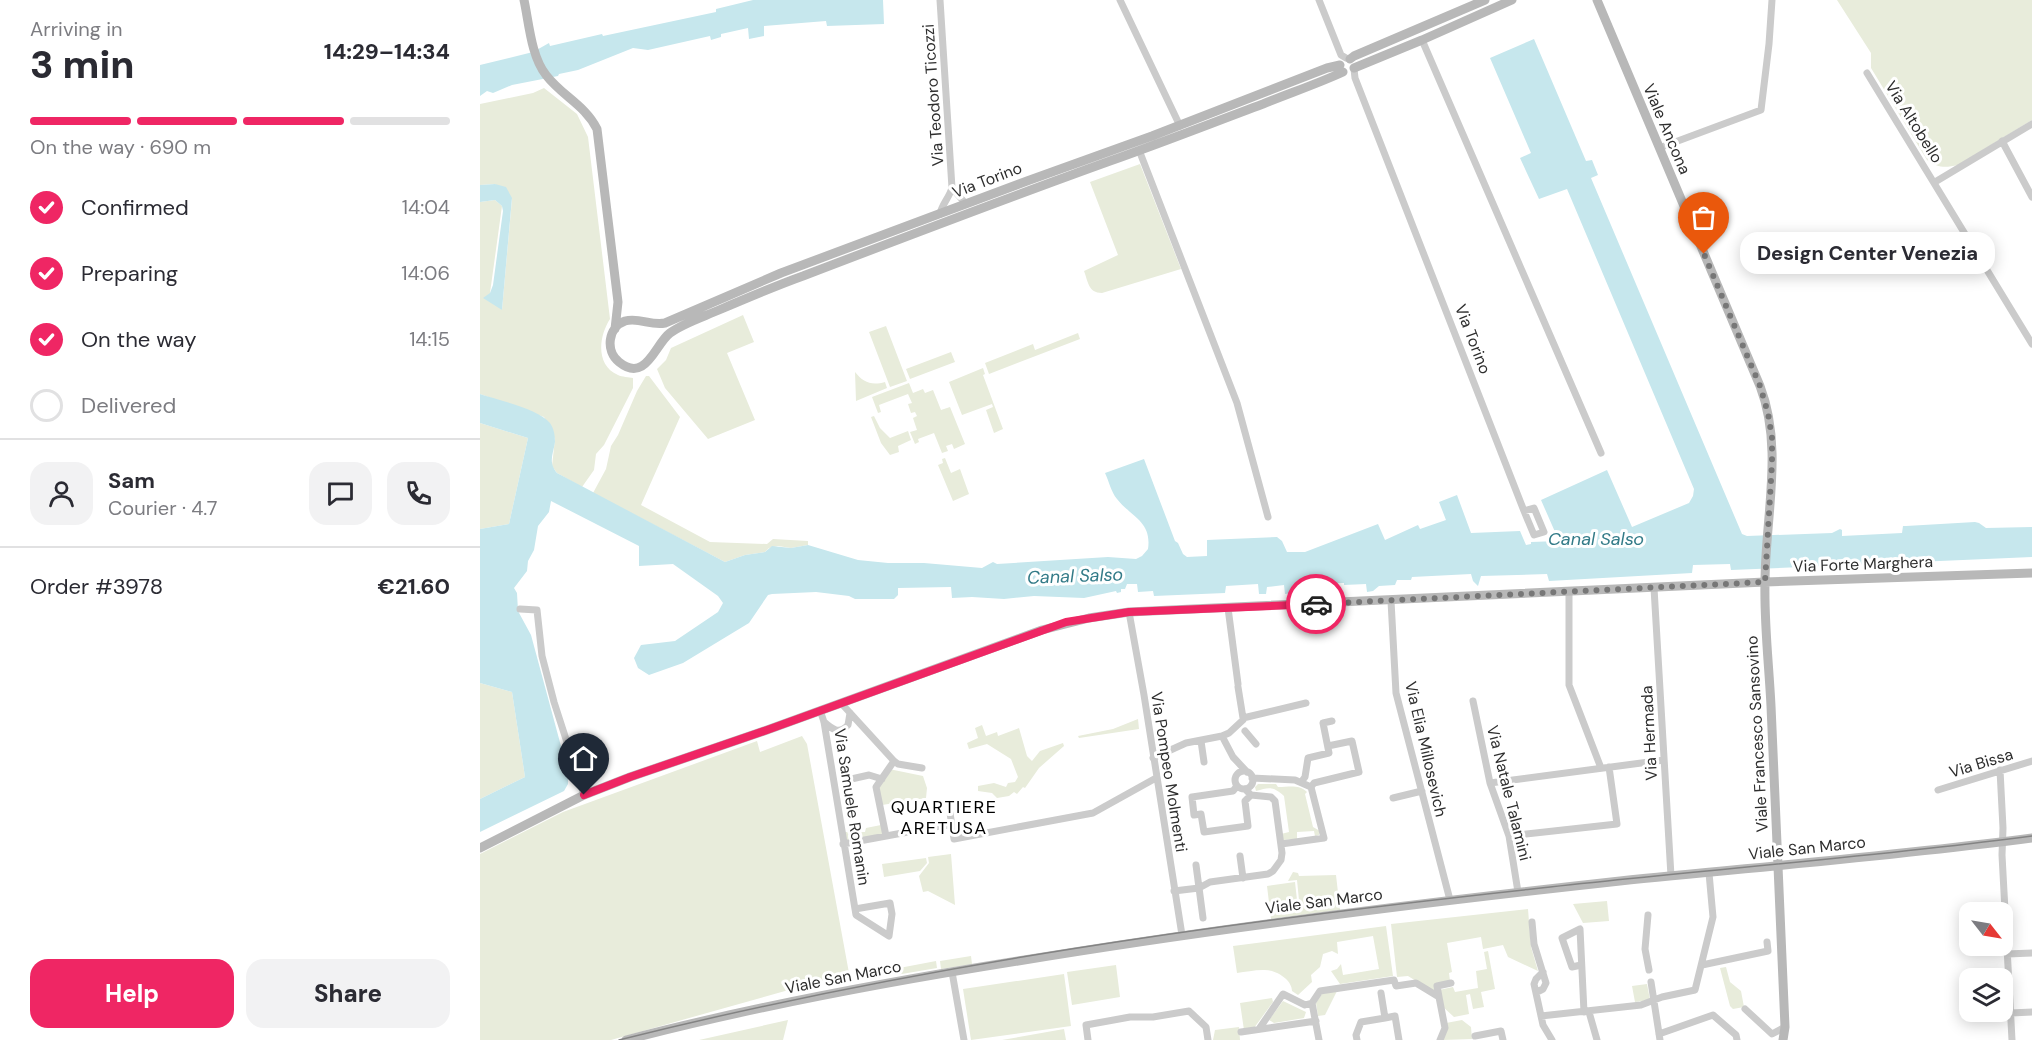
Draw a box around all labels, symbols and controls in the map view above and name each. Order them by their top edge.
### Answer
text: Arriving in [30,16,122,42]
street label: Via Teodoro Ticozzi [918,23,948,167]
text: 14:29–14:34 [324,37,450,66]
text: 3 min [30,39,135,90]
street label: Via Altobello [1880,77,1948,167]
street label: Viale Ancona [1638,80,1696,178]
text: On the way · 690 m [30,134,211,160]
street label: Via Torino [949,157,1025,203]
icon: check [30,191,63,224]
pin [1678,192,1729,254]
text: Confirmed [81,193,189,222]
text: 14:04 [402,194,450,220]
icon: bag [1687,201,1720,234]
callout: Design Center Venezia [1740,233,1995,275]
text: Design Center Venezia [1757,240,1978,266]
icon: check [30,257,63,290]
text: Preparing [81,259,178,288]
text: 14:06 [401,260,450,286]
street label: Via Torino [1450,301,1496,377]
icon: check [30,323,63,356]
text: On the way [81,325,196,354]
text: 14:15 [409,326,450,352]
text: Delivered [81,391,176,420]
button: person [30,462,93,525]
button: chat [309,462,372,525]
button: phone [387,462,450,525]
text: Sam [108,466,155,495]
text: Courier · 4.7 [108,495,217,521]
water label: Canal Salso [1548,527,1644,551]
street label: Via Forte Marghera [1793,551,1933,577]
water label: Canal Salso [1027,562,1123,590]
text: Order #3978 [30,572,163,601]
text: €21.60 [378,572,450,601]
courier [1286,574,1346,634]
icon: car [1300,588,1333,621]
street label: Viale Francesco Sansovino [1741,635,1773,833]
street label: Via Elia Millosevich [1400,679,1452,819]
street label: Via Hermada [1636,685,1662,781]
street label: Via Pompeo Molmenti [1146,690,1192,854]
street label: Via Natale Talamini [1482,723,1536,863]
street label: Via Samuele Romanin [829,727,875,887]
pin [558,733,609,795]
icon: home [567,742,600,775]
street label: Via Bissa [1946,743,2016,783]
district label: QUARTIERE ARETUSA [891,795,997,840]
street label: Viale San Marco [1747,831,1867,865]
street label: Viale San Marco [1264,883,1384,919]
north arrow [1959,902,2013,956]
map controls [1959,902,2013,1022]
street label: Viale San Marco [783,955,903,999]
button: Help [30,959,234,1028]
button: Share [246,959,450,1028]
button: layers [1959,968,2013,1022]

